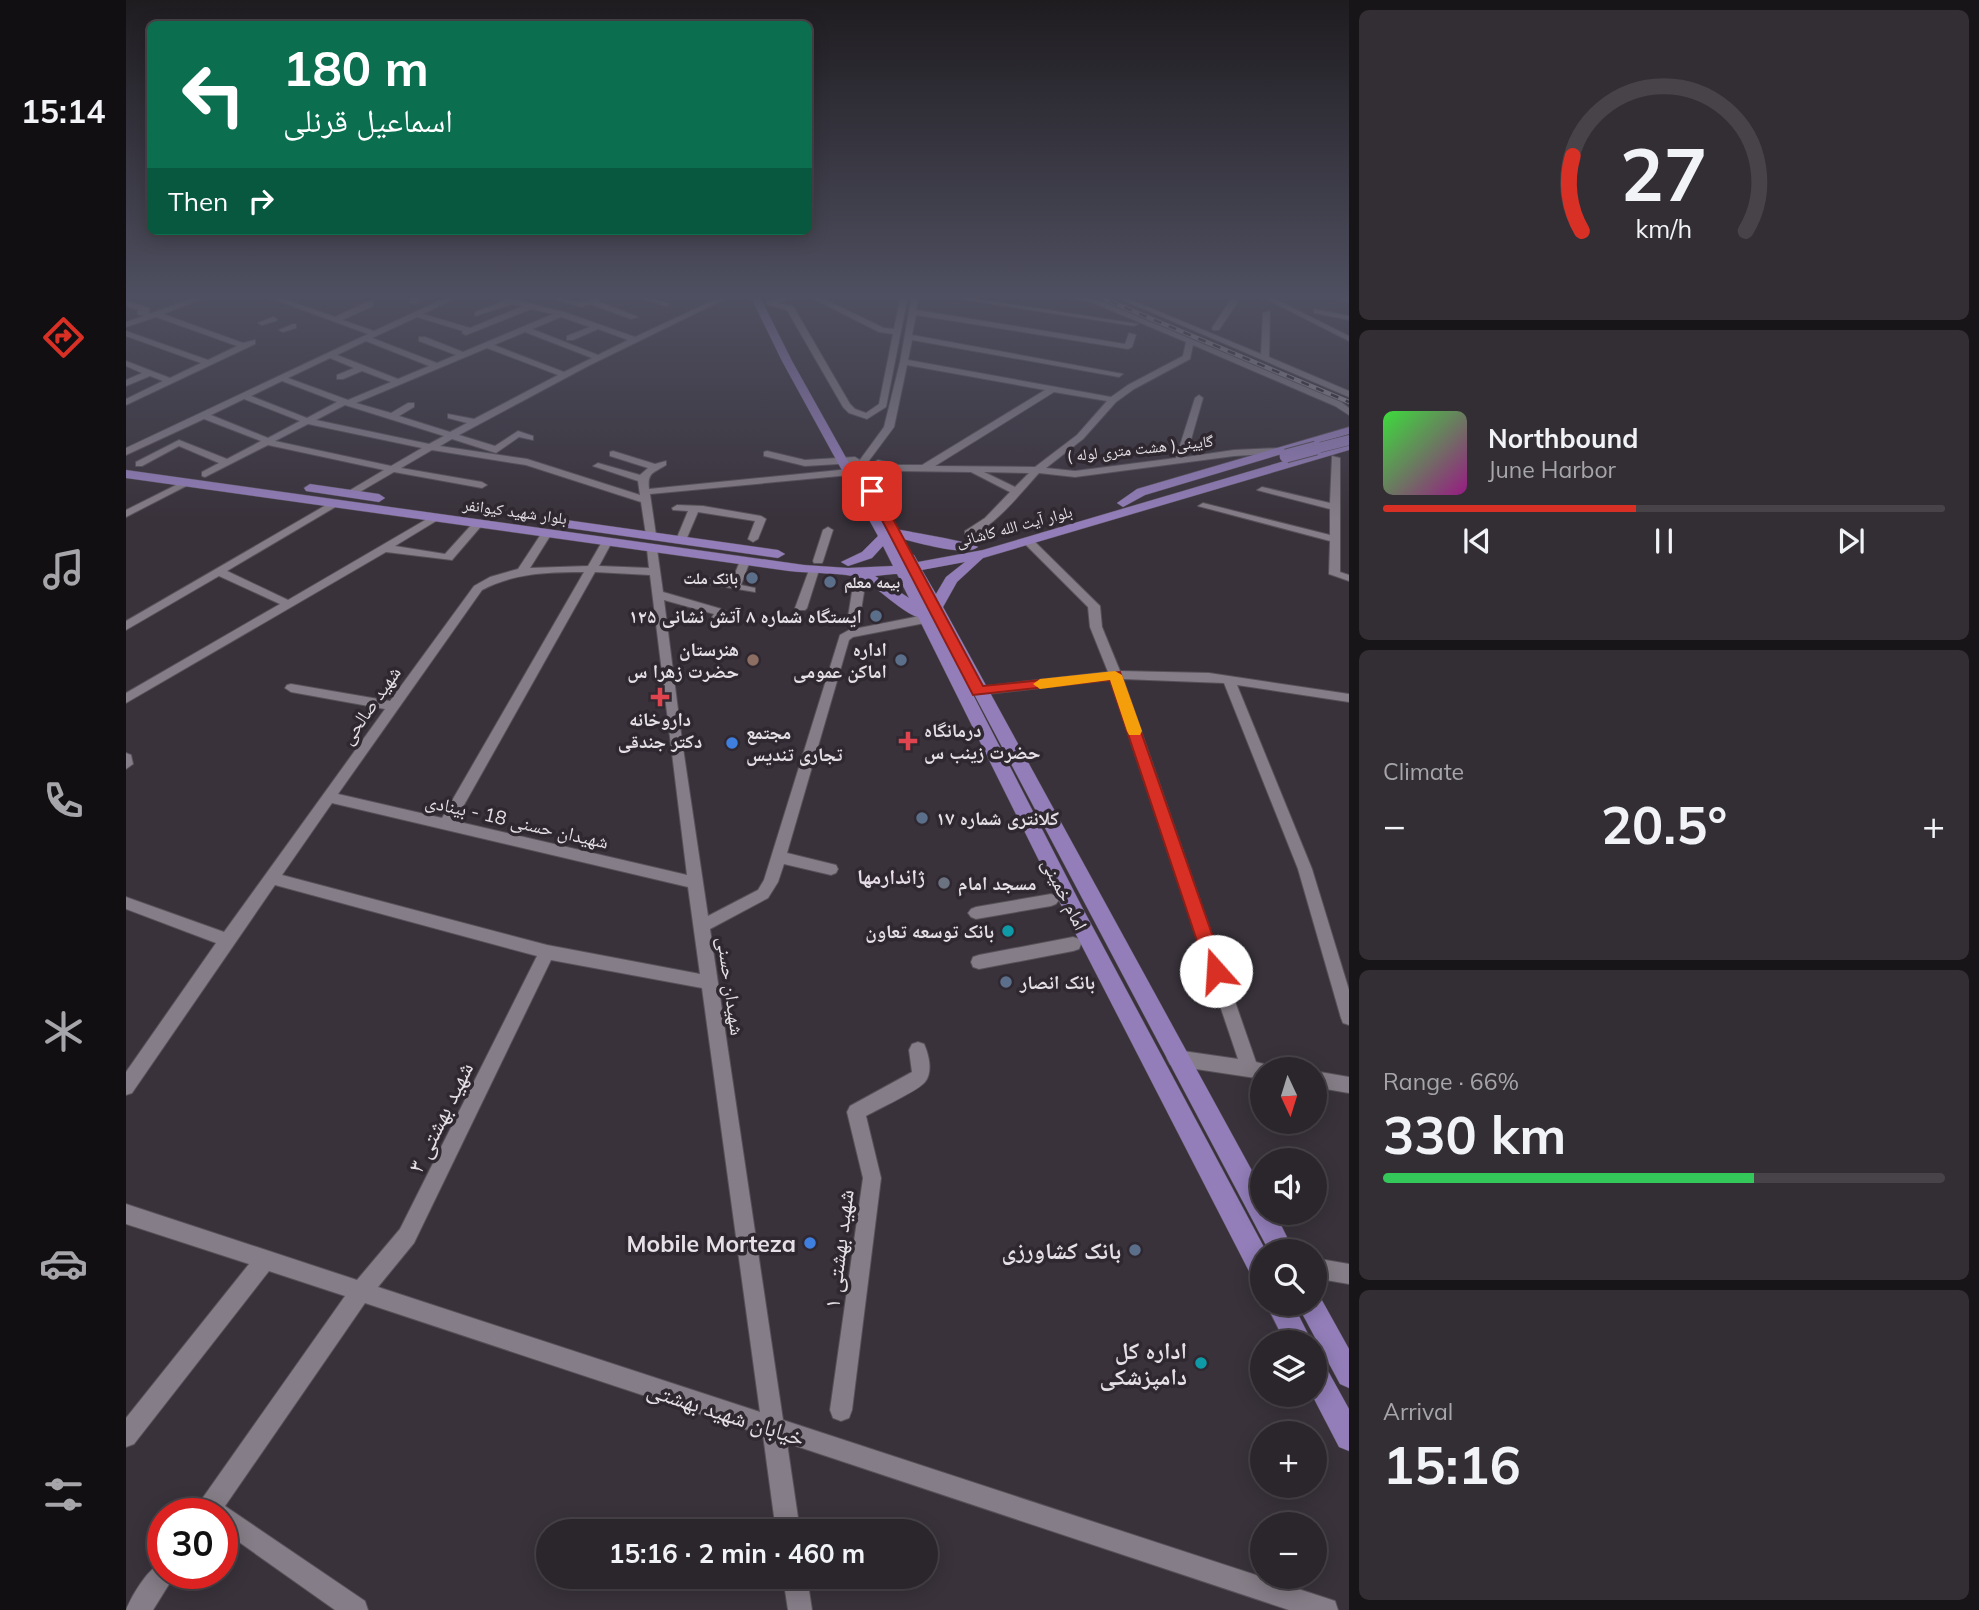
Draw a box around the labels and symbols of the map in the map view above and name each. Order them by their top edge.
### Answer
street label: گایینی( هشت متری لوله ) [1066,430,1215,467]
pin [842,461,902,521]
street label: بلوار شهید کیوانفر [461,494,568,528]
street label: بلوار آیت الله کاشانی [954,501,1075,552]
place label: بانک ملت [683,568,738,588]
marker: بانک ملت [744,570,760,586]
place label: بیمه معلم [844,572,900,594]
marker: بیمه معلم [822,574,838,590]
place label: ایستگاه شماره ۸ آتش نشانی ۱۲۵ [629,604,862,628]
marker: ایستگاه شماره ۸ آتش نشانی ۱۲۵ [868,608,884,624]
place label: هنرستان حضرت زهرا س [627,637,739,683]
place label: اداره اماکن عمومی [793,637,887,683]
marker: هنرستان حضرت زهرا س [745,652,761,668]
marker: اداره اماکن عمومی [893,652,909,668]
street label: شهید صالحی [334,661,406,749]
marker: داروخانه دکتر جندقی [652,689,668,705]
place label: داروخانه دکتر جندقی [618,707,702,753]
place label: درمانگاه حضرت زینب س [924,718,1041,764]
place label: مجتمع تجاری تندیس [746,720,843,766]
marker: درمانگاه حضرت زینب س [898,731,918,751]
marker: مجتمع تجاری تندیس [724,735,740,751]
street label: شهیدان حسنی 18 - بینادی [423,788,611,854]
place label: کلانتری شماره ۱۷ [936,806,1059,830]
marker: کلانتری شماره ۱۷ [914,810,930,826]
street label: امام خمینی [1035,854,1093,935]
district label: ژاندارمها [857,863,925,889]
place label: مسجد امام [958,871,1037,897]
marker: مسجد امام [936,875,952,891]
place label: بانک توسعه تعاون [865,919,994,943]
marker: بانک توسعه تعاون [1000,923,1016,939]
position arrow [1179,934,1253,1008]
street label: شهیدان حسنی [712,935,750,1037]
place label: بانک انصار [1019,970,1095,994]
marker: بانک انصار [998,974,1014,990]
street label: شهید بهشتی ۳ [401,1057,479,1177]
north arrow [1250,1057,1326,1134]
street label: شهید بهشتی ۱ [816,1188,860,1310]
place label: Mobile Morteza [627,1229,796,1258]
marker: Mobile Morteza [802,1235,818,1251]
place label: بانک کشاورزی [1002,1236,1121,1265]
marker: بانک کشاورزی [1127,1242,1143,1258]
place label: اداره کل دامپزشکی [1100,1336,1187,1391]
marker: اداره کل دامپزشکی [1193,1355,1209,1371]
street label: خیابان شهید بهشتی [644,1374,808,1452]
speed limit sign: 30 [147,1498,238,1589]

